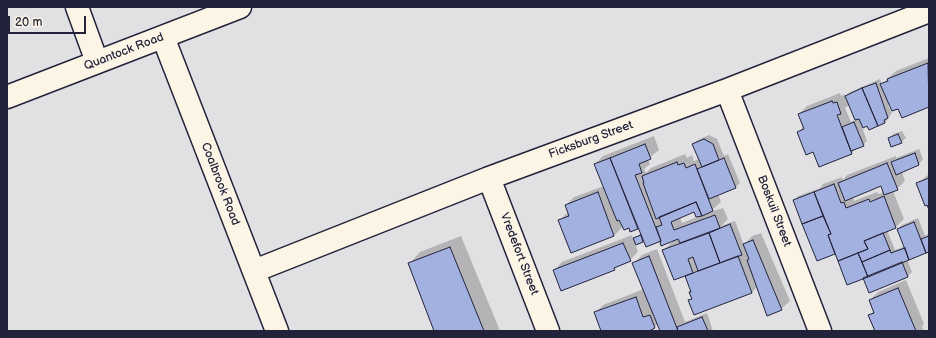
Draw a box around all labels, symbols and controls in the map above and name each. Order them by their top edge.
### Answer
scale bar [10,8,88,34]
text: 20 m [15,15,42,30]
street label: Quantock Road [82,30,166,74]
street label: Ficksburg Street [547,118,635,162]
street label: Coalbrook Road [198,141,242,227]
street label: Boskuil Street [754,173,794,249]
street label: Vredefort Street [497,211,541,297]

